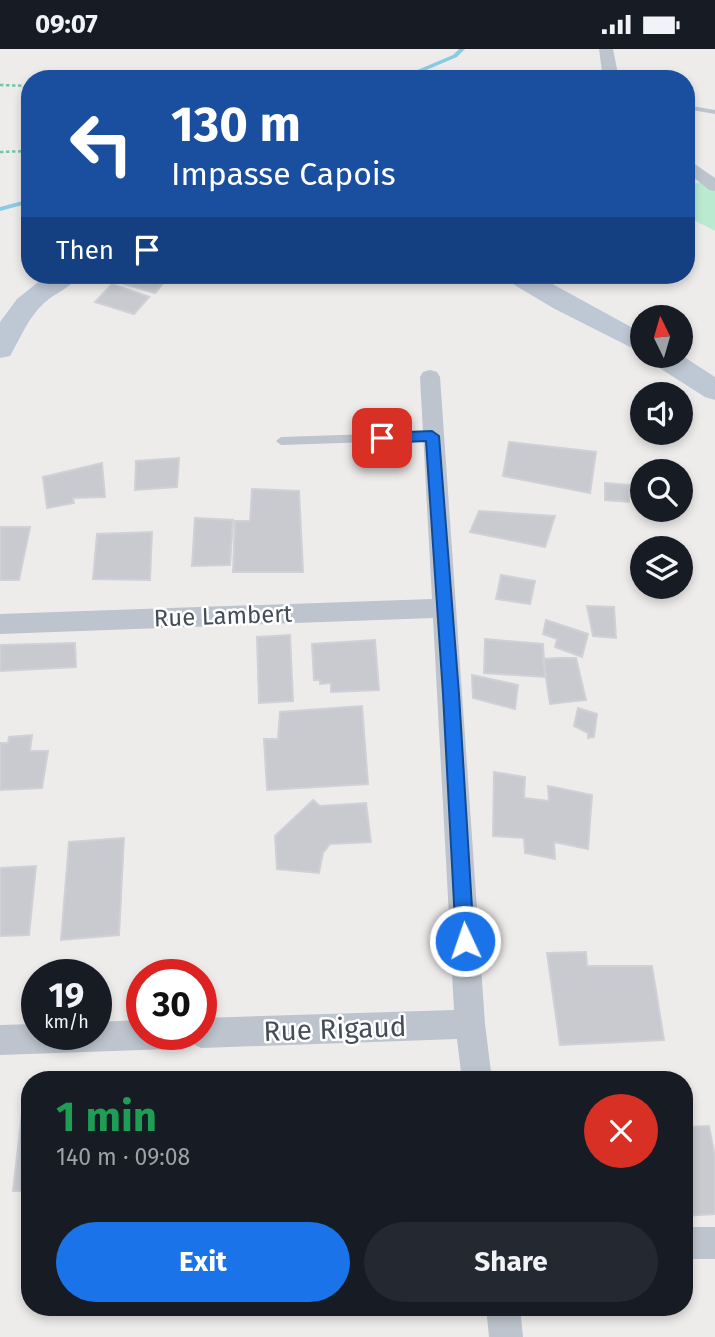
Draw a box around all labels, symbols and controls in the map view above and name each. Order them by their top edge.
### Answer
text: 09:07 [35,9,98,40]
text: 130 m [171,95,301,154]
icon: left [56,98,147,189]
text: Impasse Capois [171,155,396,193]
icon: arrive [128,231,166,269]
text: Then [56,235,114,266]
north arrow [630,305,693,367]
map controls [630,305,693,599]
button: sound [630,382,693,445]
pin [352,408,412,468]
icon: arrive [363,419,401,457]
button: search [630,459,693,522]
button: layers [630,536,693,599]
street label: Rue Lambert [153,600,293,632]
position arrow [428,904,502,978]
speed limit sign: 30 [126,959,217,1050]
text: 19 [49,974,84,1016]
street label: Rue Rigaud [263,1010,407,1048]
text: km/h [44,1011,89,1033]
text: 1 min [56,1092,157,1142]
button: close [584,1094,658,1168]
text: 140 m · 09:08 [56,1143,190,1171]
button: Exit [56,1222,350,1302]
button: Share [364,1222,658,1302]

